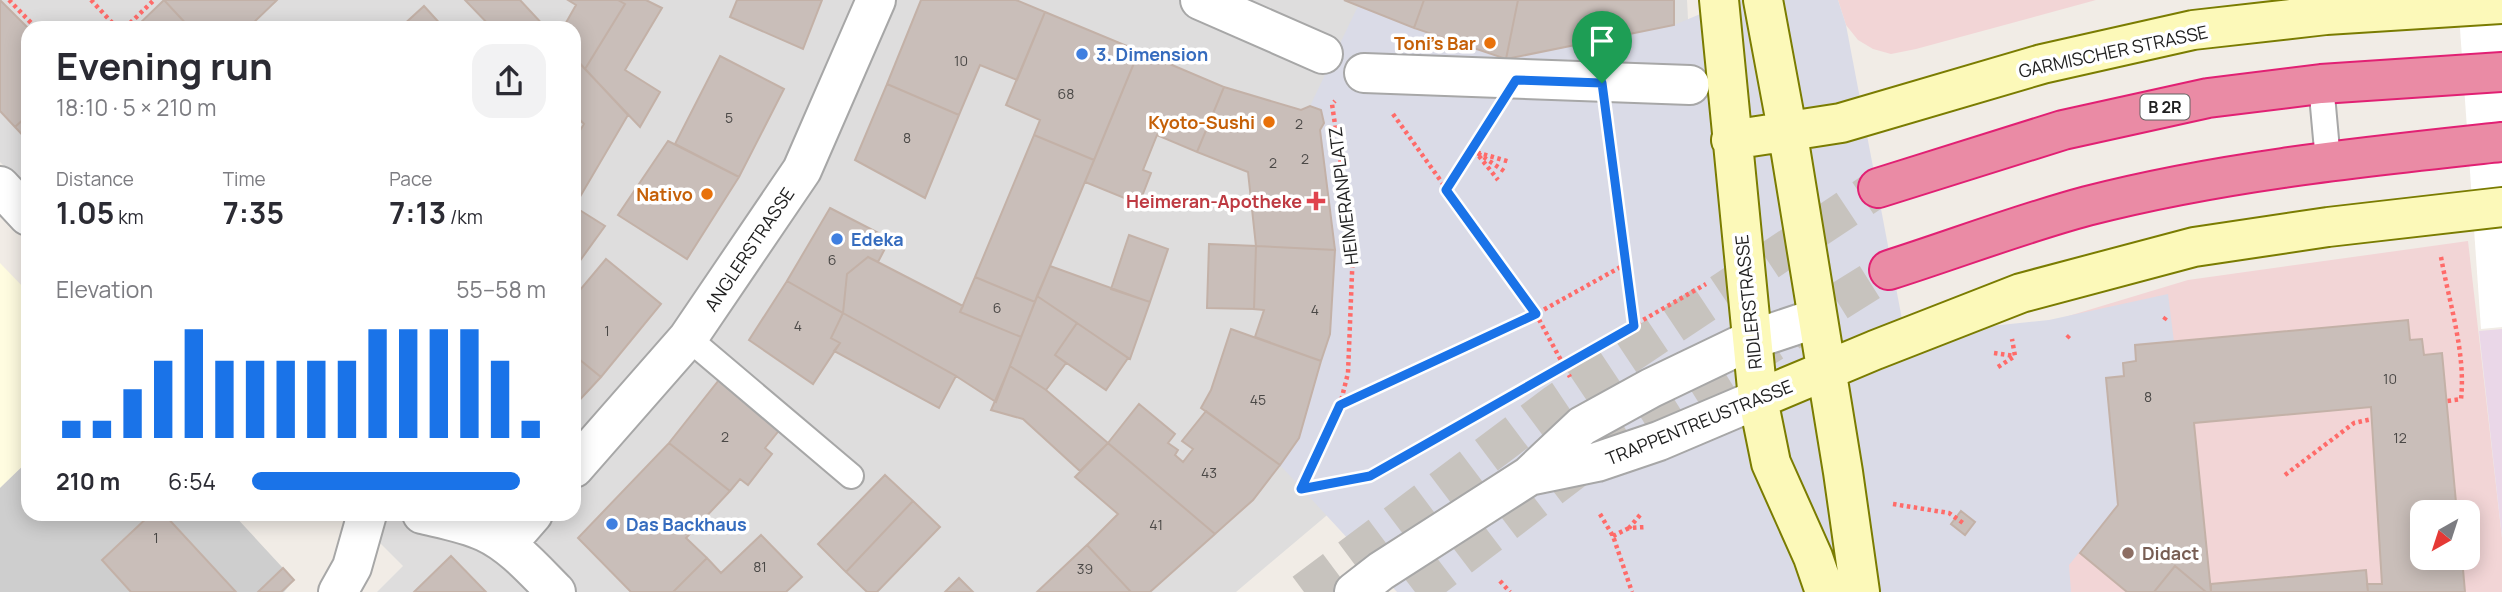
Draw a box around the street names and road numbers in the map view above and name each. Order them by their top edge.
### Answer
street label: GARMISCHER STRASSE [2016,19,2210,83]
road number: B 2R [2140,94,2190,120]
street label: HEIMERANPLATZ [1323,125,1363,267]
street label: ANGLERSTRASSE [699,183,799,315]
street label: RIDLERSTRASSE [1729,233,1767,371]
street label: TRAPPENTREUSTRASSE [1602,374,1796,470]

